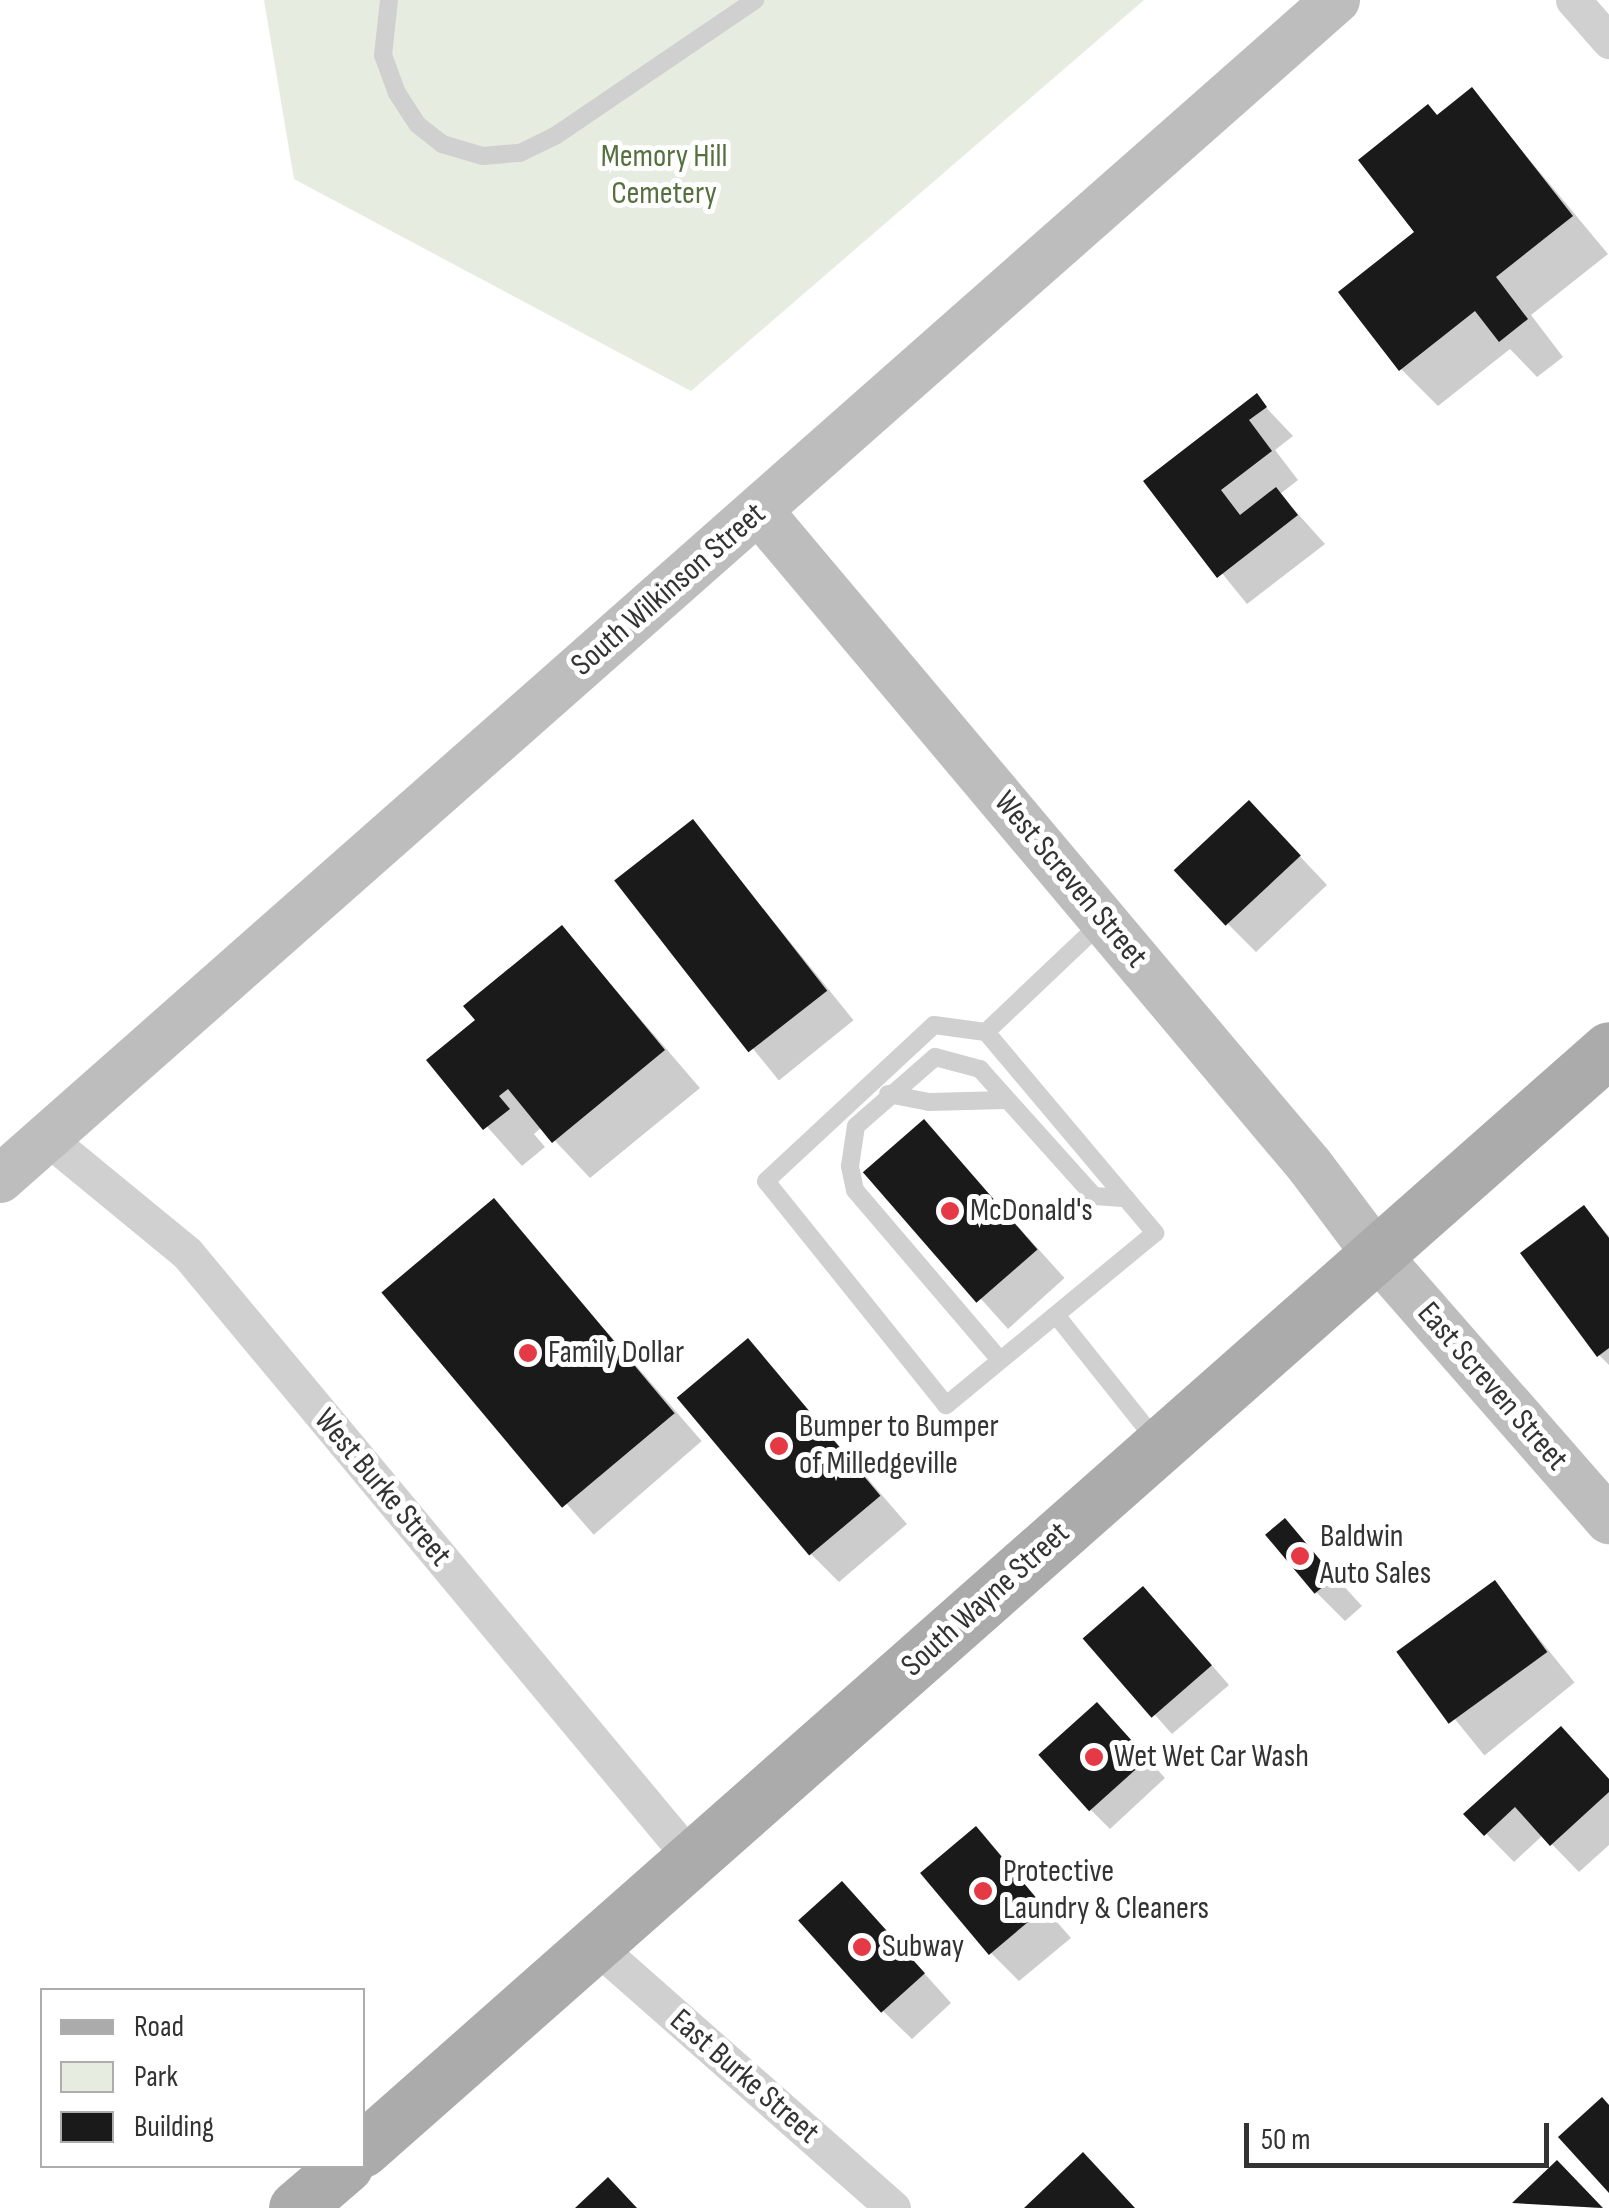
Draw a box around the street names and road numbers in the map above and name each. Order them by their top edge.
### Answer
street label: South Wilkinson Street [564,495,774,685]
street label: West Screven Street [985,784,1155,976]
street label: East Screven Street [1409,1295,1575,1479]
street label: West Burke Street [305,1402,459,1574]
street label: South Wayne Street [894,1515,1078,1685]
street label: East Burke Street [661,2002,827,2152]

